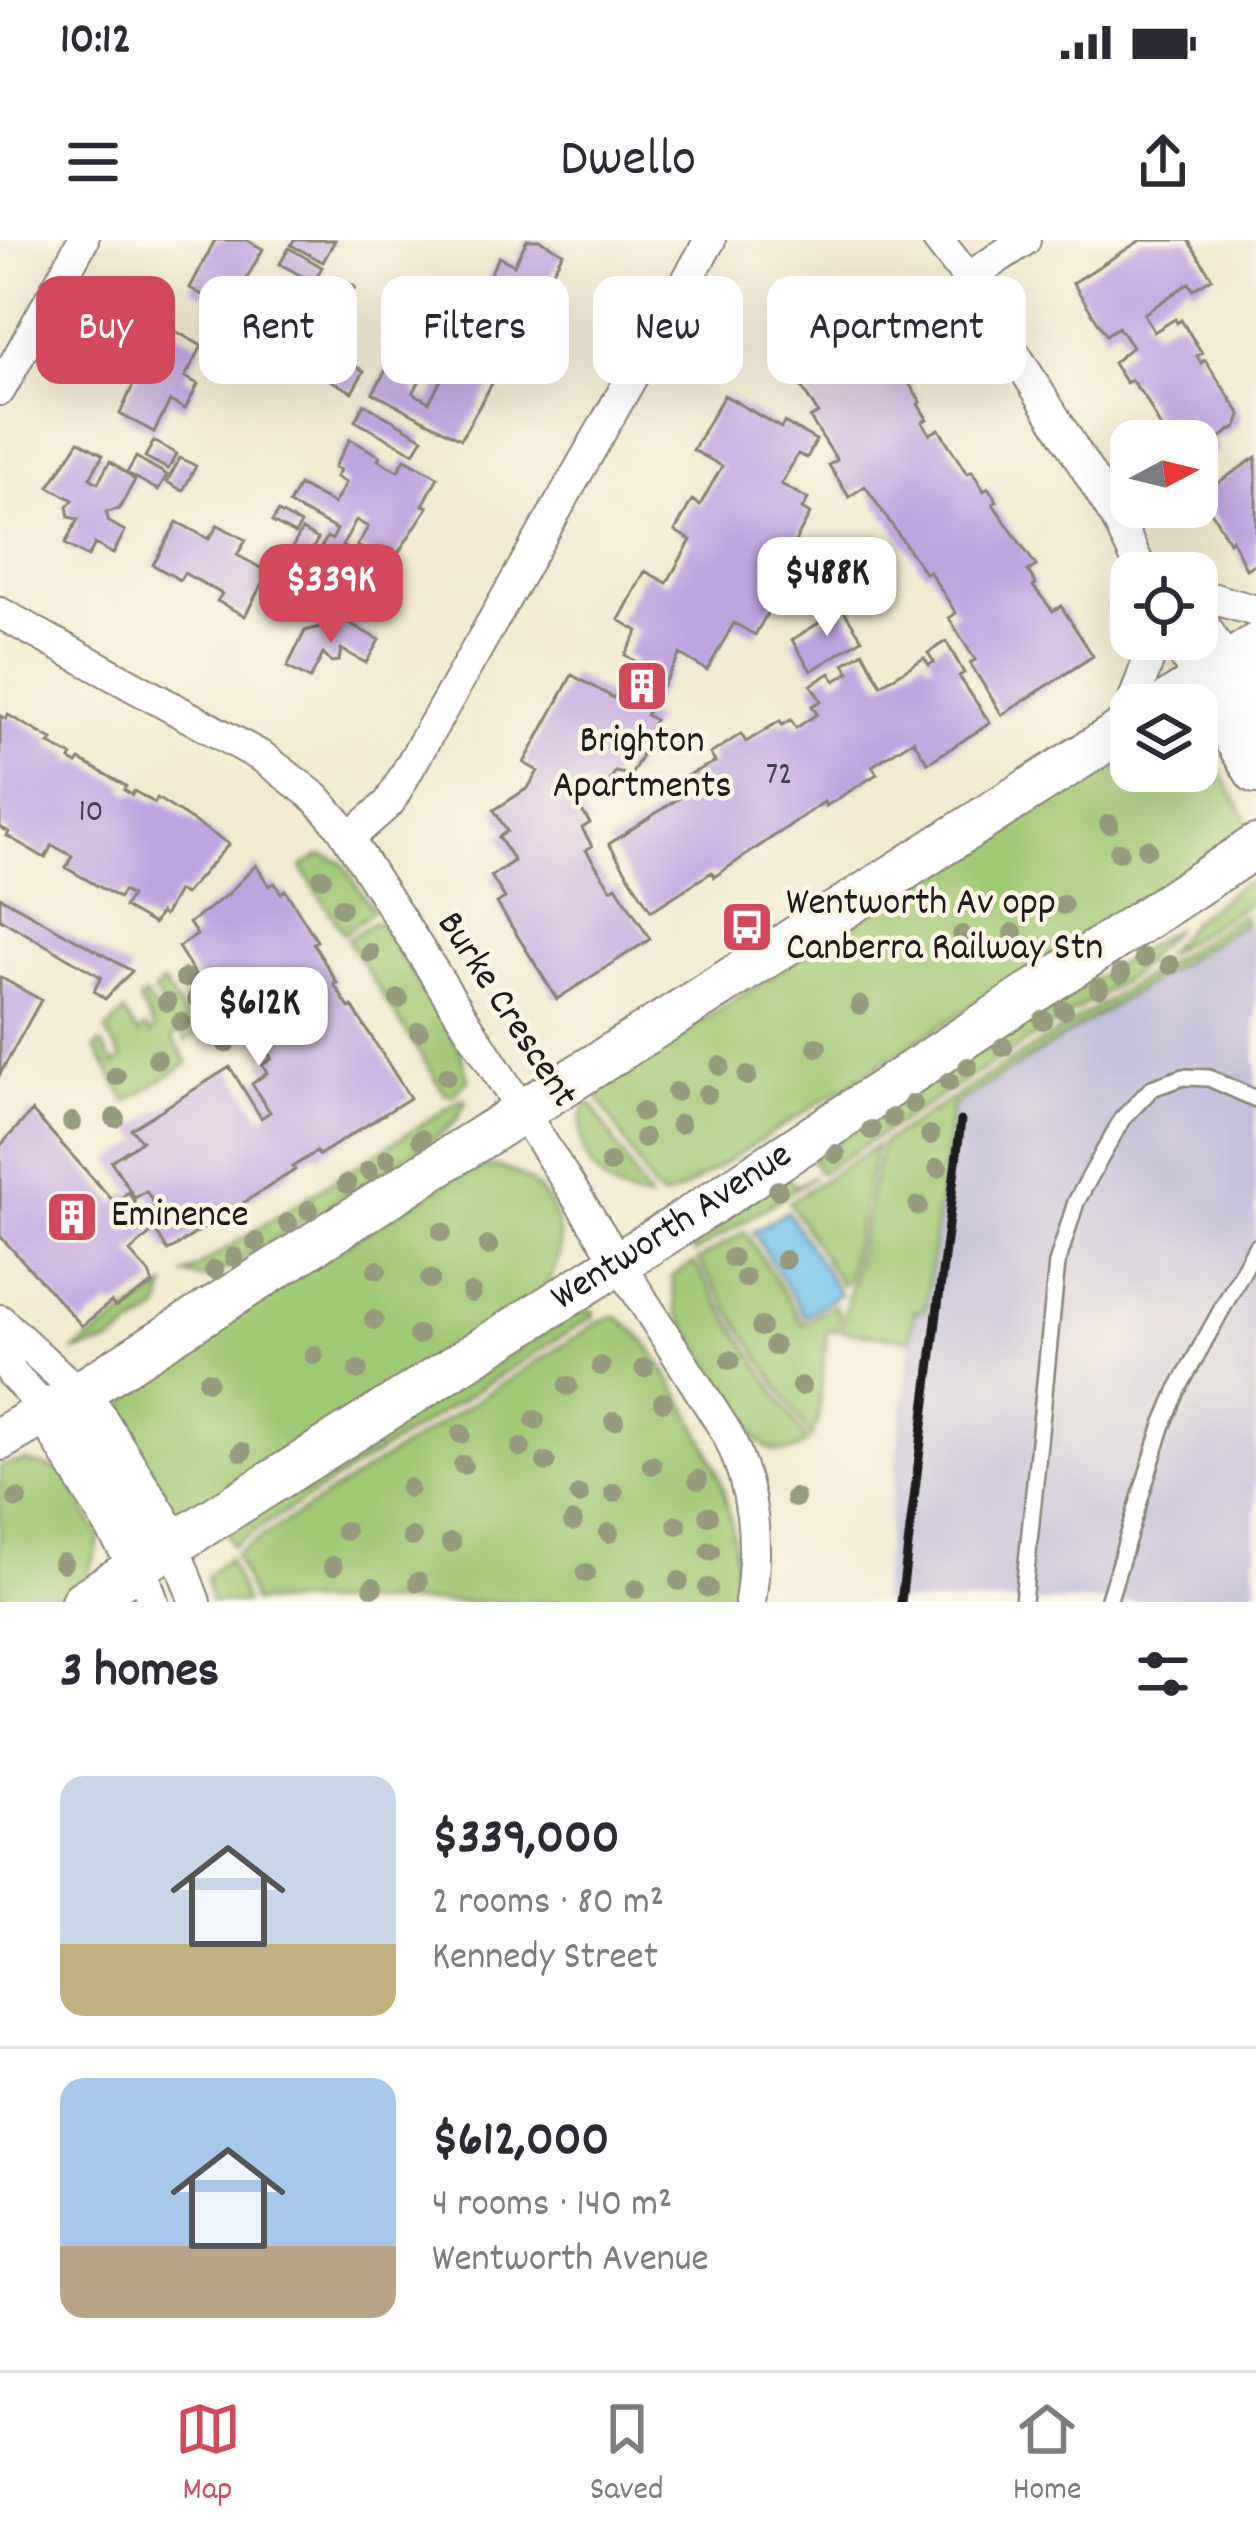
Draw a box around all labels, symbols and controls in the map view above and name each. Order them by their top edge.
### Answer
text: 10:12 [60,10,131,74]
text: Dwello [560,124,696,201]
icon: menu [60,129,126,195]
icon: share [1130,129,1196,195]
chip: Buy [36,276,175,384]
chip: Rent [199,276,357,384]
chip: Filters [381,276,569,384]
chip: New [593,276,743,384]
chip: Apartment [767,276,1026,384]
north arrow [1110,420,1218,528]
map controls [1110,420,1218,792]
pin: $488K [743,537,911,639]
pin: $339K [247,544,415,646]
text: $488K [784,548,870,603]
button: locate [1110,552,1218,660]
text: $339K [286,555,376,610]
building icon: Brighton Apartments [614,658,670,714]
button: layers [1110,684,1218,792]
place label: Brighton Apartments [552,716,732,816]
house number: 72 [765,753,793,800]
house number: 10 [78,790,104,837]
place label: Wentworth Av opp Canberra Railway Stn [786,878,1103,978]
bus stop icon: Wentworth Av opp Canberra Railway Stn [719,899,775,955]
street label: Burke Crescent [421,902,589,1120]
pin: $612K [175,967,343,1069]
text: $612K [218,978,300,1033]
street label: Wentworth Avenue [541,1130,804,1326]
building icon: Eminence [44,1189,100,1245]
place label: Eminence [111,1190,249,1245]
text: 3 homes [60,1638,219,1710]
icon: filters [1130,1641,1196,1707]
text: $339,000 [432,1805,620,1877]
icon: home [156,1824,300,1968]
text: 2 rooms · 80 m² [432,1877,664,1932]
text: Kennedy Street [432,1932,658,1987]
text: $612,000 [432,2107,609,2179]
icon: home [156,2126,300,2270]
text: 4 rooms · 140 m² [432,2179,672,2234]
text: Wentworth Avenue [432,2234,709,2289]
tab: Map [175,2396,241,2515]
tab: Saved [590,2396,664,2515]
tab: Home [1013,2396,1081,2515]

